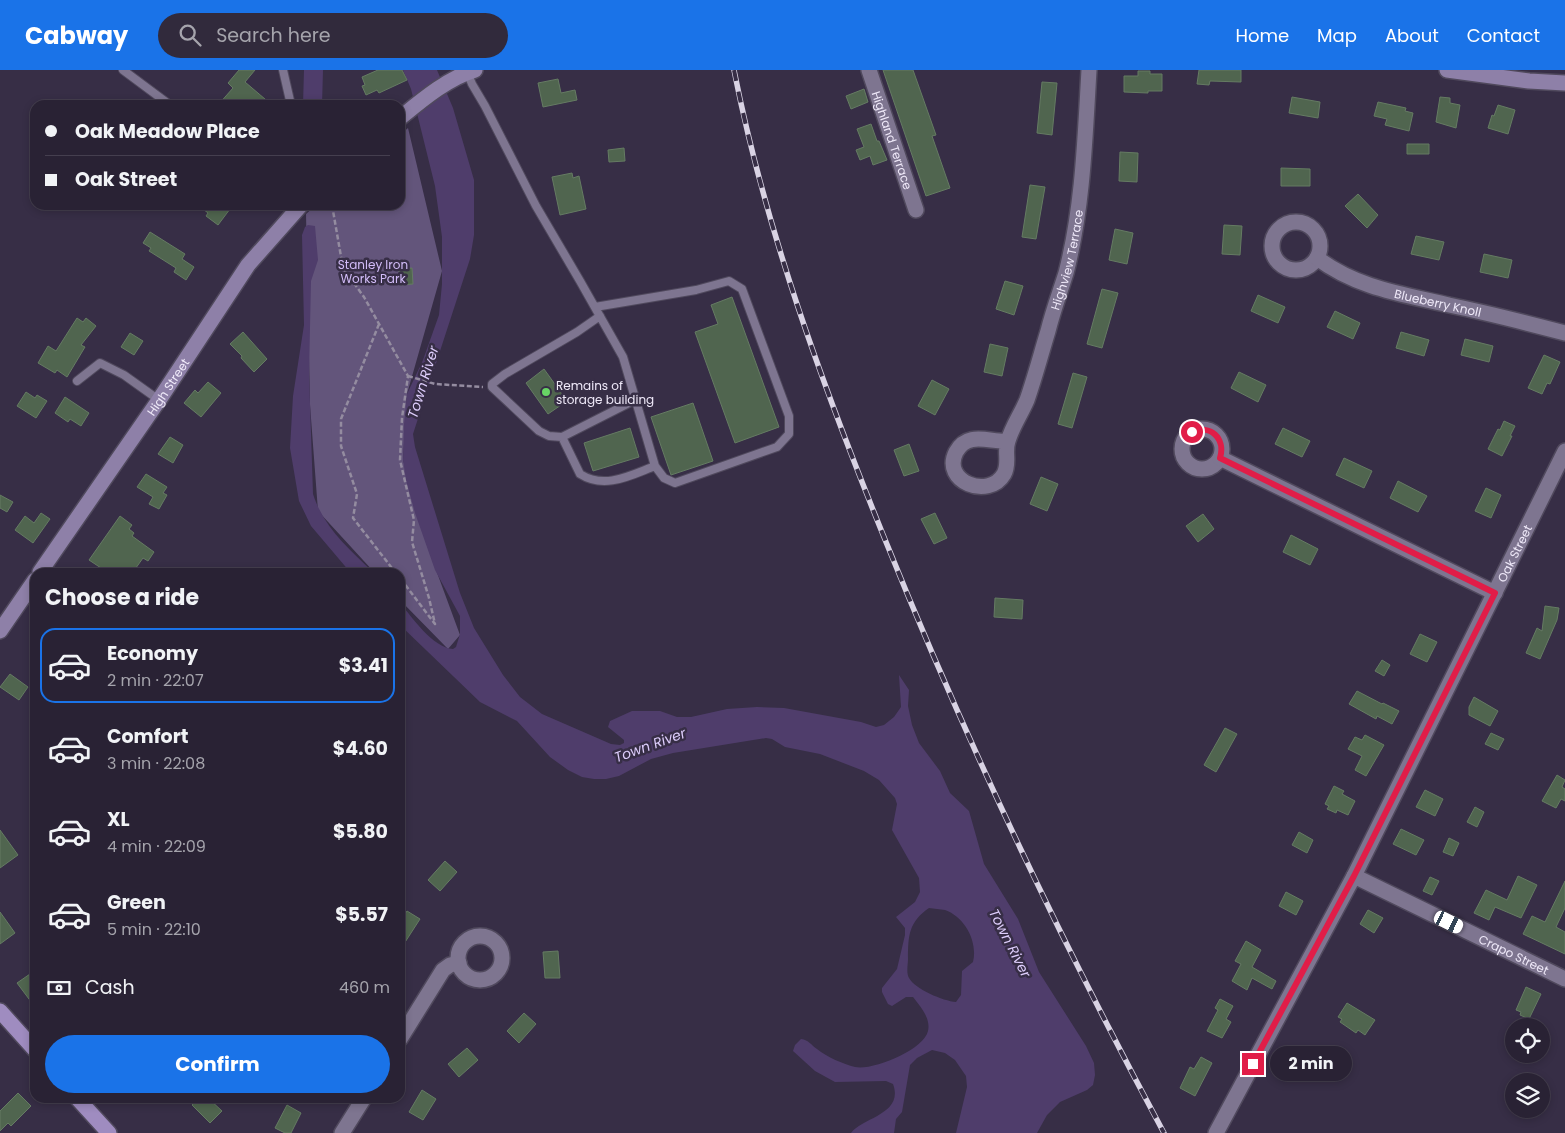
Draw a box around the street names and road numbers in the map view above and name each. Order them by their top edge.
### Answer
street label: Highland Terrace [868,89,917,192]
street label: Highview Terrace [1046,208,1087,312]
street label: Blueberry Knoll [1393,284,1483,320]
street label: High Street [142,355,193,419]
street label: Oak Street [1493,522,1536,585]
street label: Crapo Street [1476,930,1552,978]

